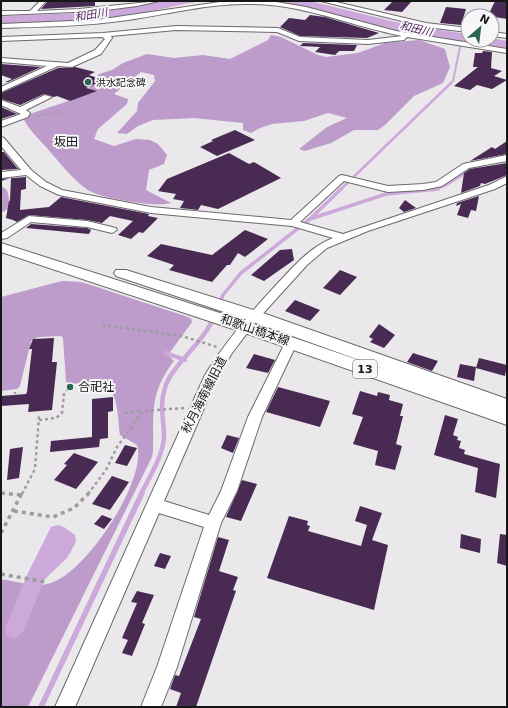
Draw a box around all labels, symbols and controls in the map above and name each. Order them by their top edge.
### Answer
water label: 和田川 [74,6,109,24]
north arrow [460,8,500,48]
text: N [477,12,492,28]
water label: 和田川 [398,19,435,39]
marker: 洪水記念碑 [83,77,93,87]
place label: 洪水記念碑 [96,77,146,88]
district label: 坂田 [54,135,78,149]
street label: 和歌山橋本線 [219,312,291,348]
street label: 秋月海南線旧道 [179,354,229,436]
road number: 13 [353,360,377,378]
place label: 合祀社 [78,380,114,394]
marker: 合祀社 [65,382,75,392]

